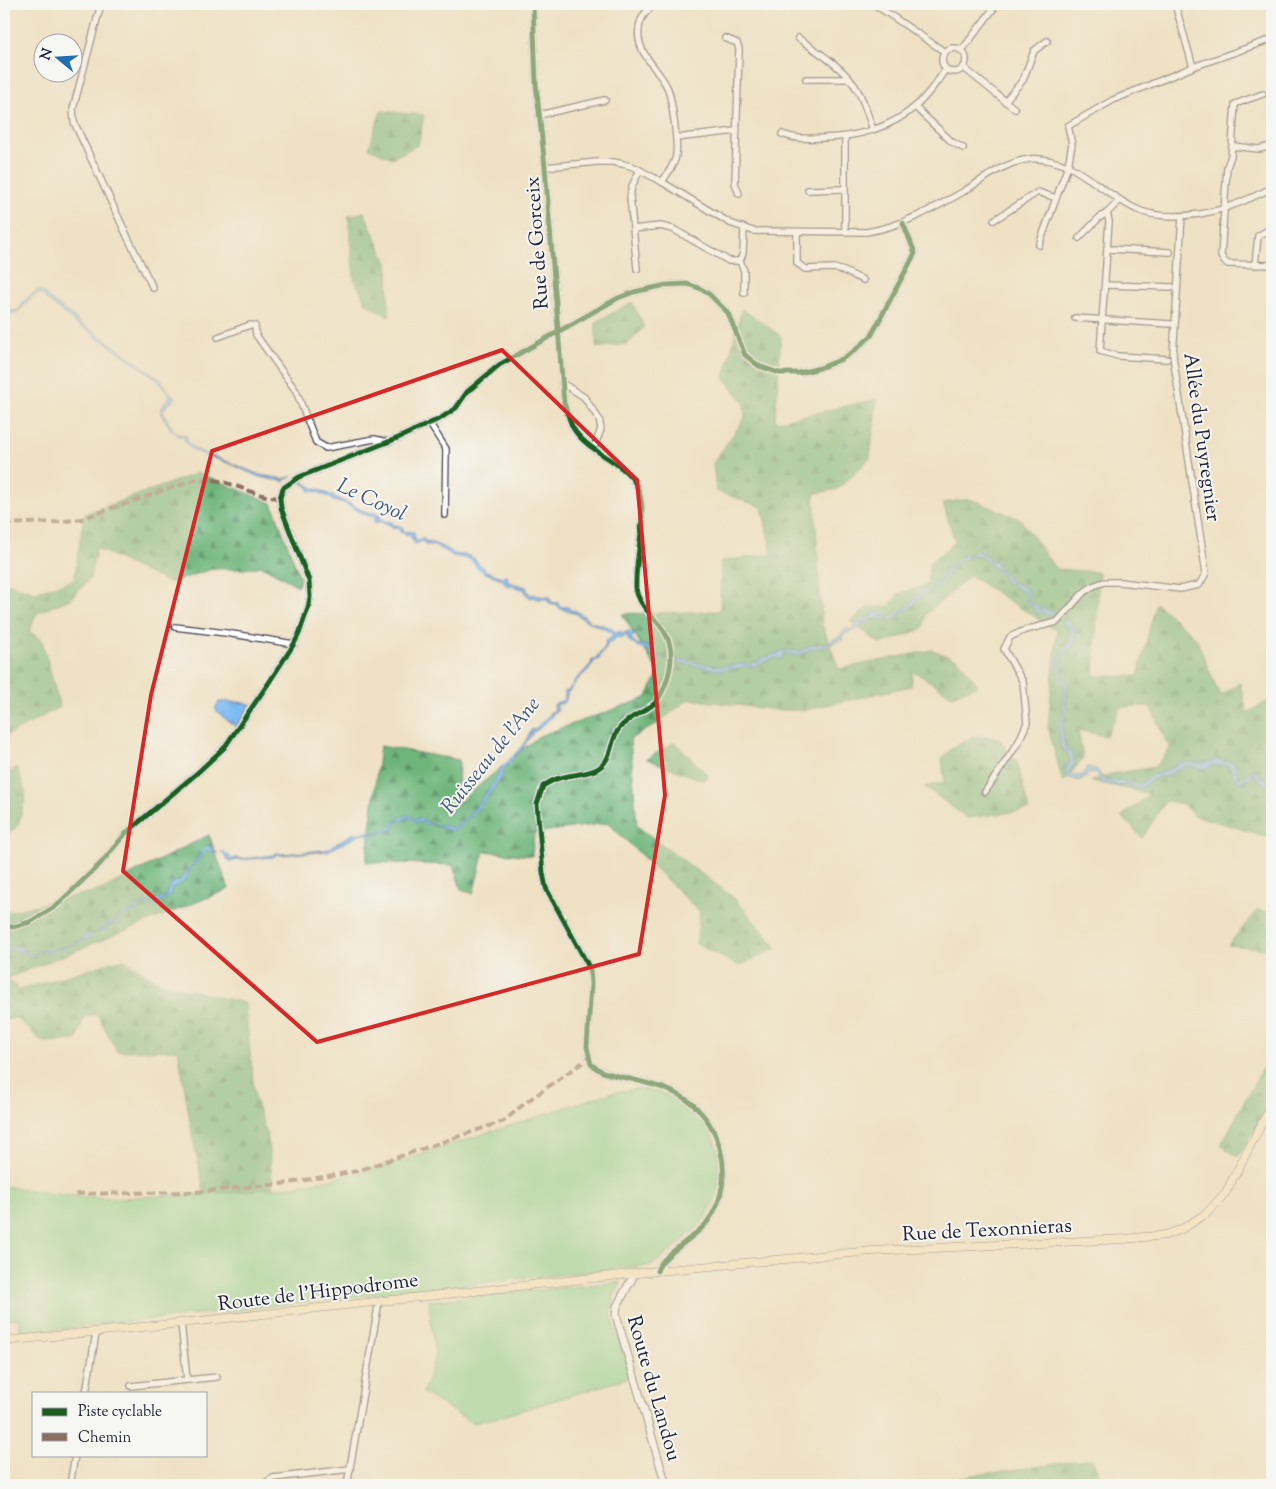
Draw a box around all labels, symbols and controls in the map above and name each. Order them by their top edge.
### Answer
north arrow [32,32,82,82]
text: N [36,46,59,63]
street label: Rue de Gorceix [519,175,558,310]
street label: Allée du Puyregnier [1174,351,1227,524]
water label: Le Coyol [331,472,411,530]
water label: Ruisseau de l'Ane [435,691,548,821]
street label: Rue de Texonnieras [902,1213,1073,1250]
street label: Route de l'Hippodrome [217,1267,420,1320]
street label: Route du Landou [618,1313,687,1465]
legend [32,1392,208,1456]
text: Piste cyclable [78,1402,162,1423]
text: Chemin [78,1428,131,1449]

